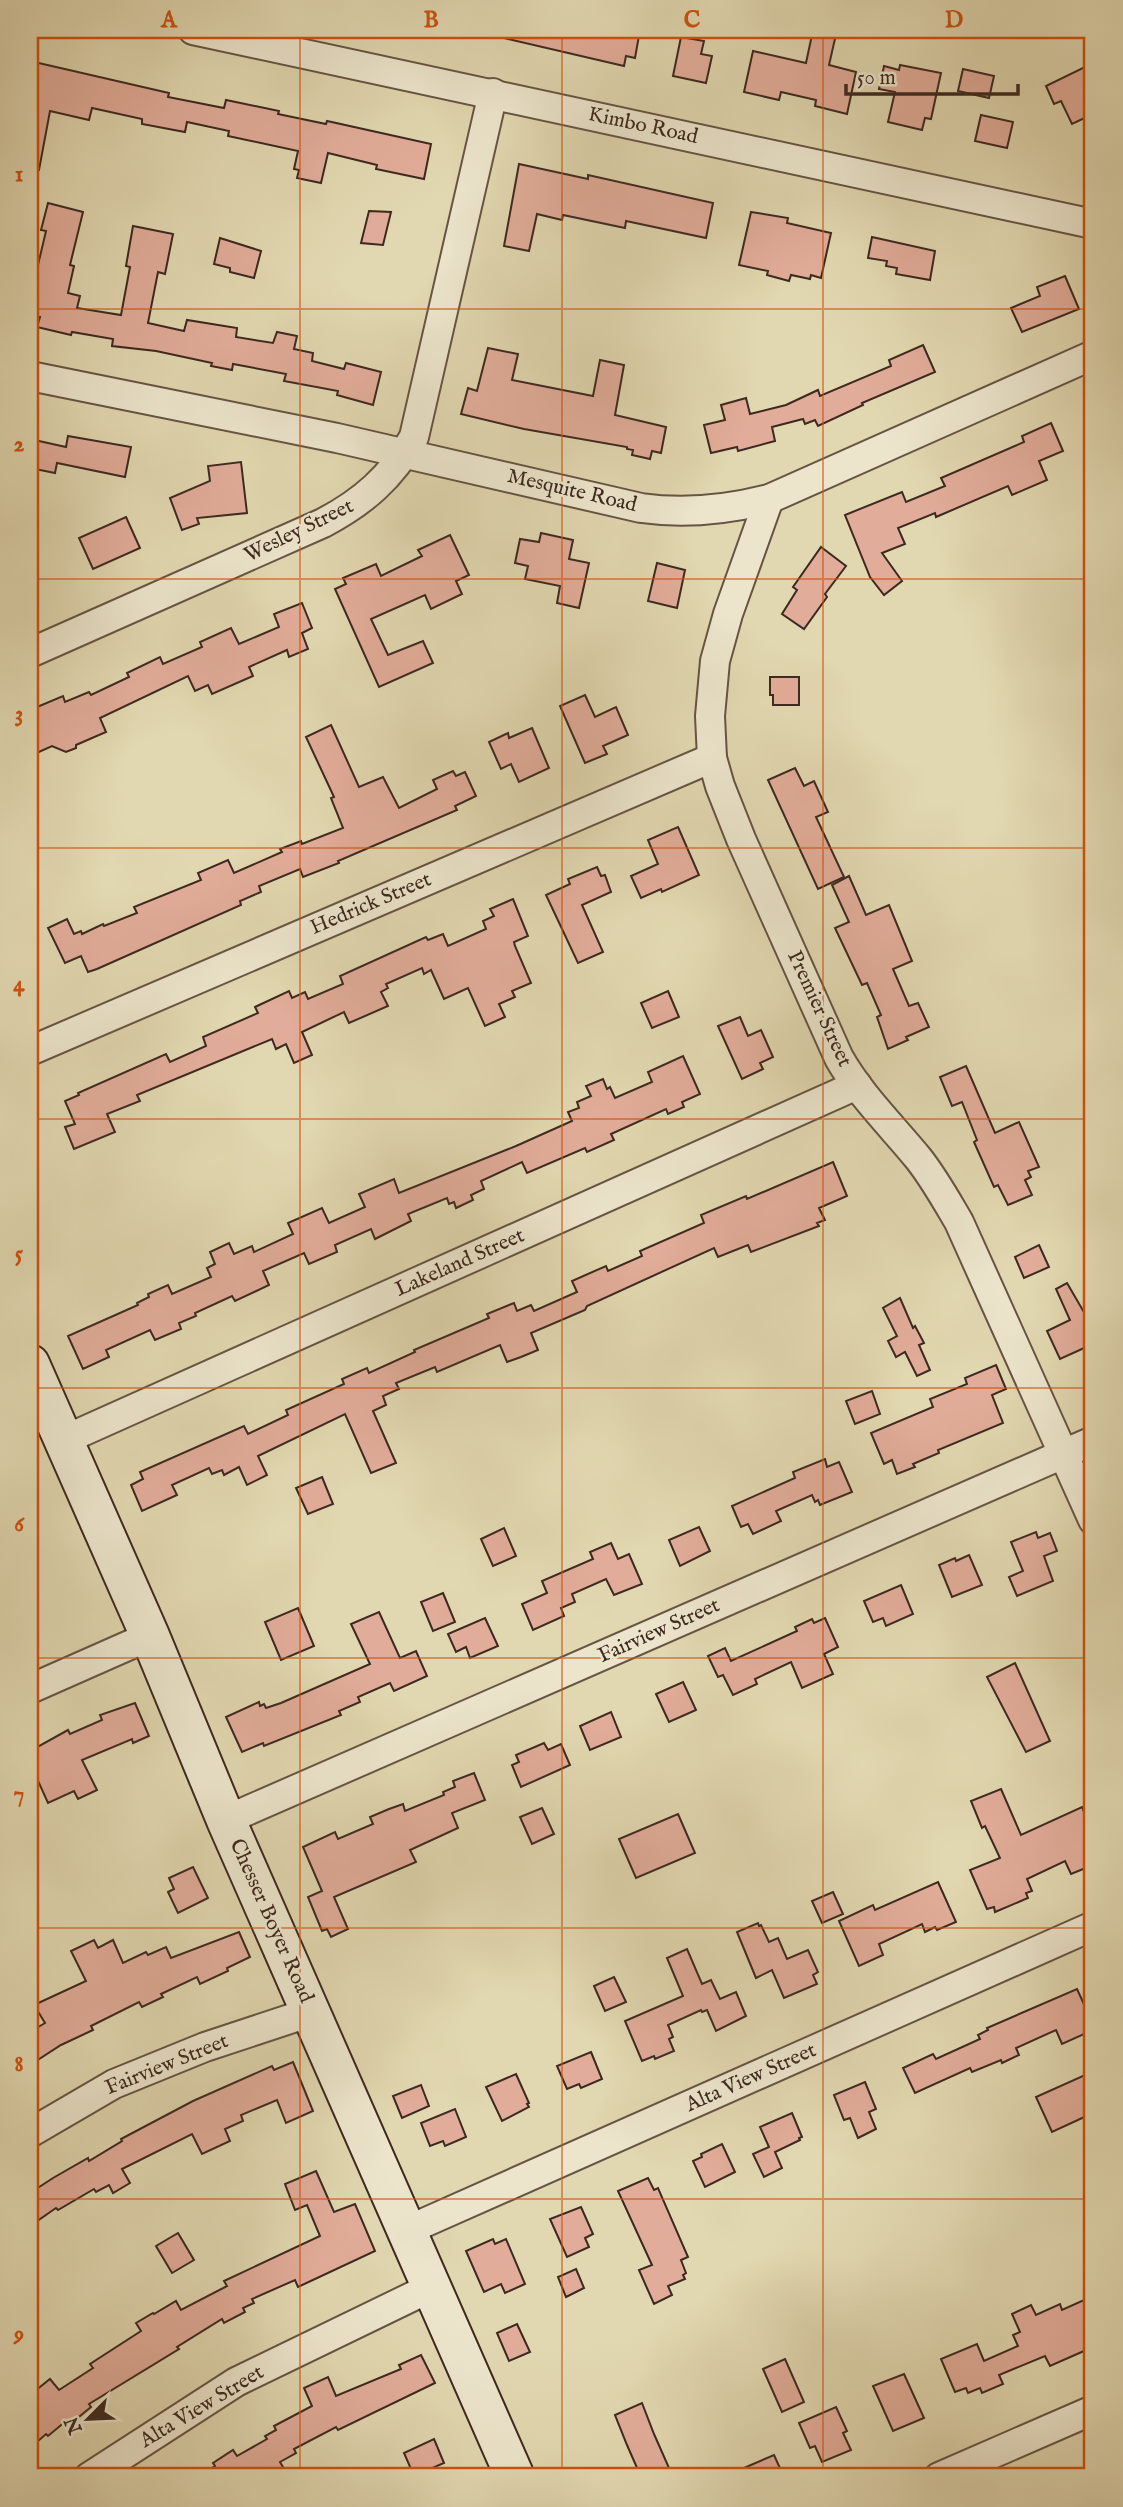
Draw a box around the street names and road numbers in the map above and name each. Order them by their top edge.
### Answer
street label: Kimbo Road [586,101,701,151]
street label: Mesquite Road [504,463,640,519]
street label: Wesley Street [240,493,358,569]
street label: Hedrick Street [306,866,436,942]
street label: Premier Street [780,946,858,1072]
street label: Lakeland Street [391,1222,529,1304]
street label: Fairview Street [594,1592,724,1670]
street label: Chesser Boyer Road [223,1835,320,2008]
street label: Fairview Street [101,2028,233,2102]
street label: Alta View Street [681,2037,821,2119]
street label: Alta View Street [134,2359,269,2455]

